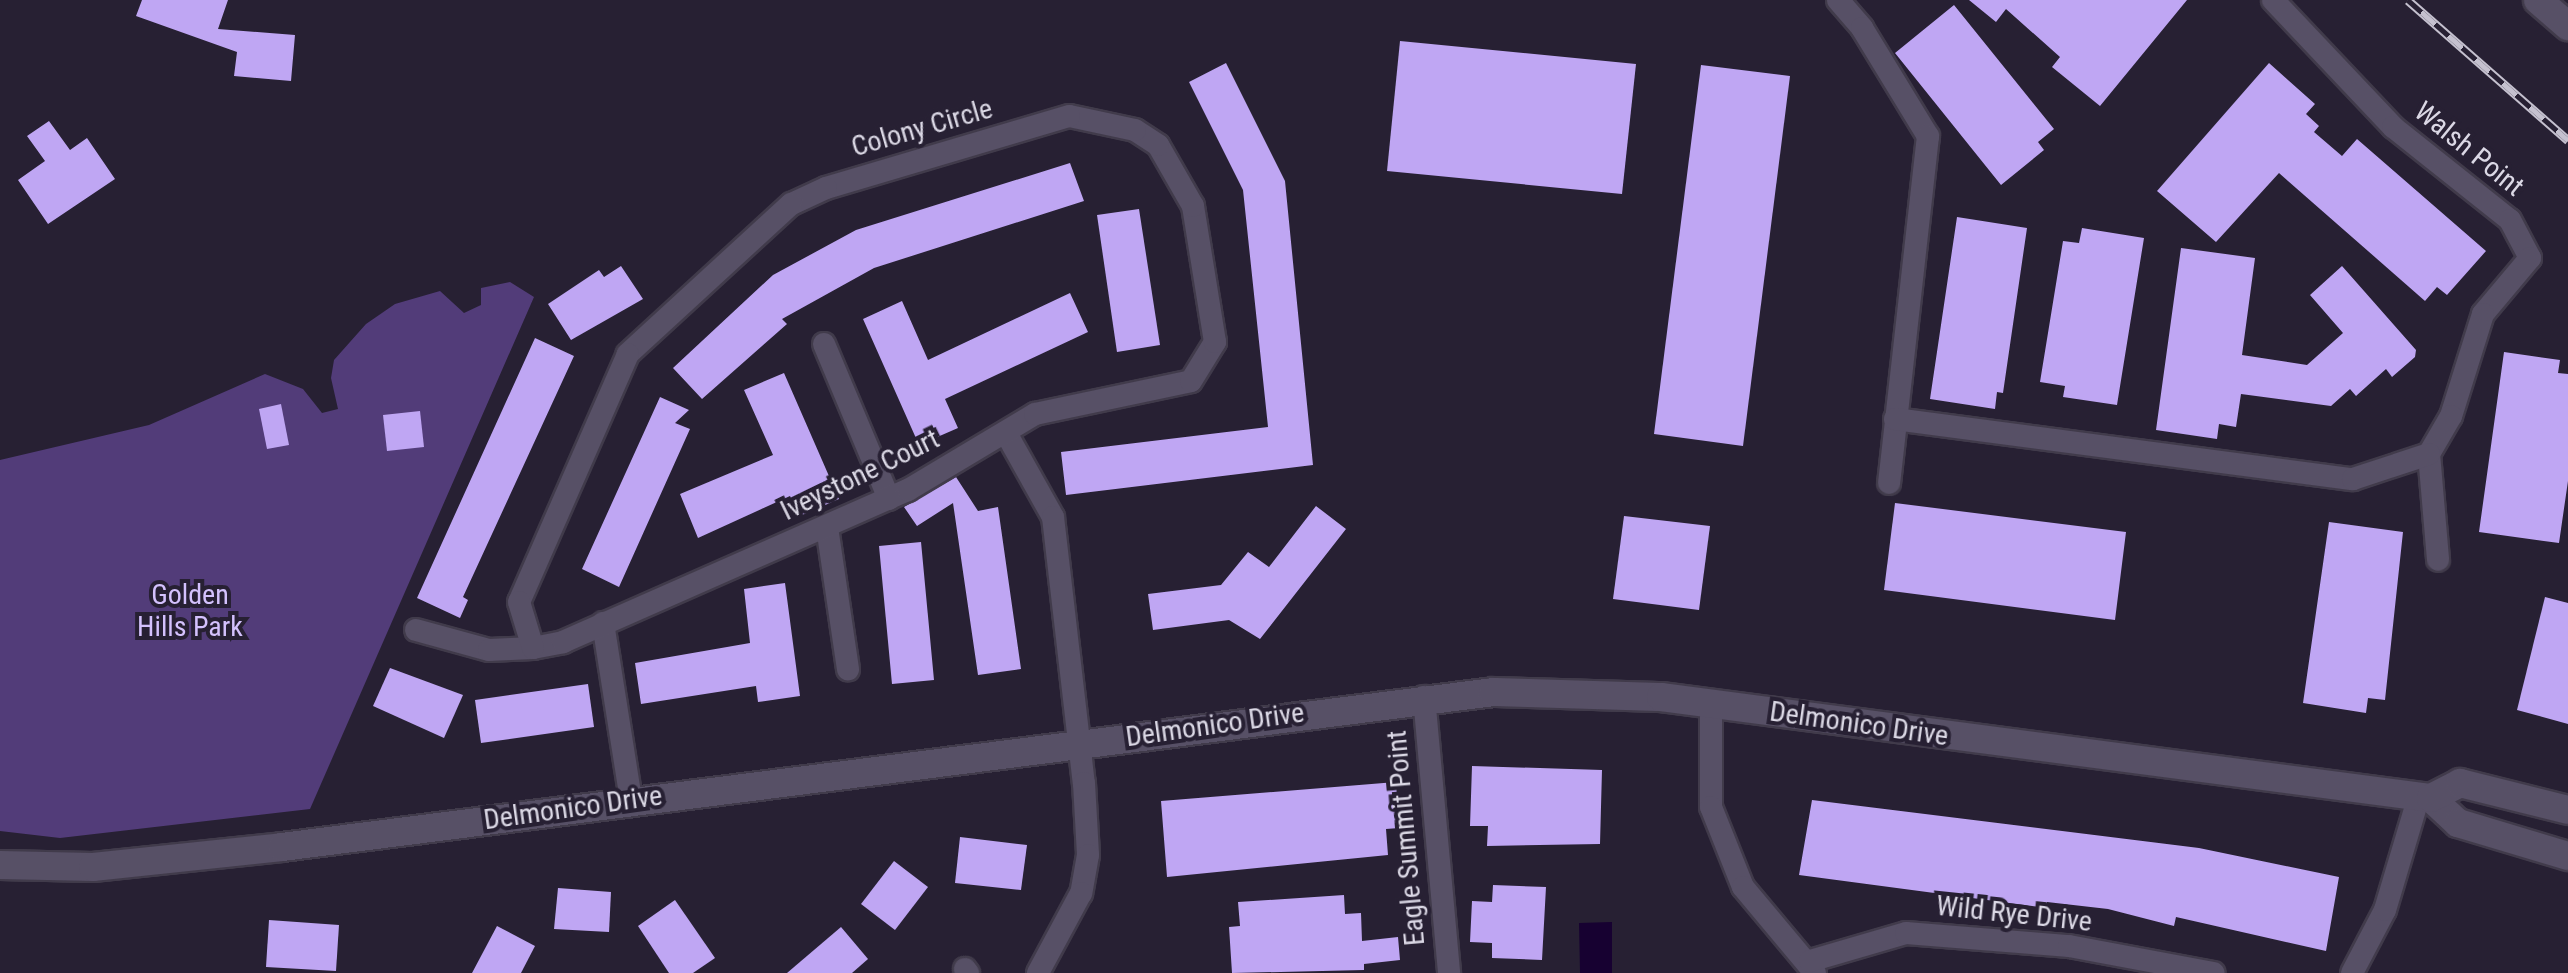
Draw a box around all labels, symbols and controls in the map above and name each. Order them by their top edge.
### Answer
street label: Colony Circle [848,92,996,164]
street label: Walsh Point [2407,95,2531,203]
street label: Iveystone Court [775,422,945,528]
park label: Golden Hills Park [137,578,243,644]
street label: Delmonico Drive [1768,695,1950,753]
street label: Delmonico Drive [1124,696,1306,754]
street label: Eagle Summit Point [1380,729,1432,947]
street label: Delmonico Drive [482,779,664,837]
street label: Wild Rye Drive [1935,889,2093,939]

